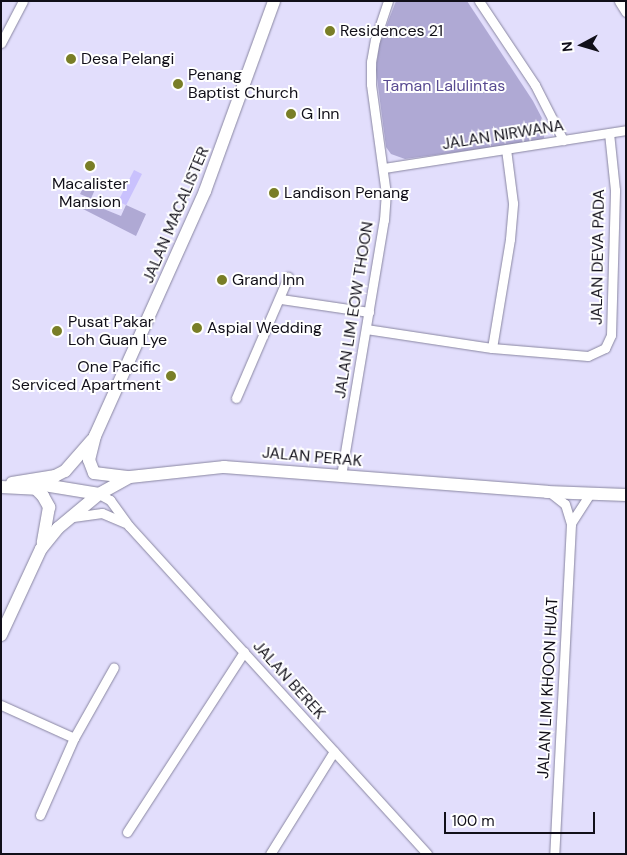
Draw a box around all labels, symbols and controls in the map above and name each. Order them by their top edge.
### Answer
north arrow [557,20,607,70]
place label: Residences 21 [340,21,443,41]
marker: Residences 21 [324,25,336,37]
text: N [558,41,577,53]
place label: Desa Pelangi [81,49,174,69]
marker: Desa Pelangi [65,53,77,65]
place label: Penang Baptist Church [188,65,298,103]
park label: Taman Lalulintas [383,76,505,96]
marker: Penang Baptist Church [172,78,184,90]
place label: G Inn [301,104,339,124]
marker: G Inn [285,108,297,120]
street label: JALAN NIRWANA [441,116,565,154]
street label: JALAN MACALISTER [139,144,213,286]
marker: Macalister Mansion [84,160,96,172]
place label: Macalister Mansion [52,174,128,212]
place label: Landison Penang [284,183,409,203]
marker: Landison Penang [268,187,280,199]
street label: JALAN DEVA PADA [587,189,609,325]
street label: JALAN LIM EOW THOON [331,220,377,400]
place label: Grand Inn [232,270,304,290]
marker: Grand Inn [216,274,228,286]
place label: Pusat Pakar Loh Guan Lye [68,312,167,350]
place label: Aspial Wedding [207,318,322,338]
marker: Aspial Wedding [191,322,203,334]
marker: Pusat Pakar Loh Guan Lye [50,324,64,338]
place label: One Pacific Serviced Apartment [12,357,161,395]
marker: One Pacific Serviced Apartment [165,370,177,382]
street label: JALAN PERAK [261,443,363,471]
street label: JALAN LIM KHOON HUAT [534,597,562,779]
street label: JALAN BEREK [249,637,329,723]
scale bar [447,802,598,834]
text: 100 m [452,811,495,831]

